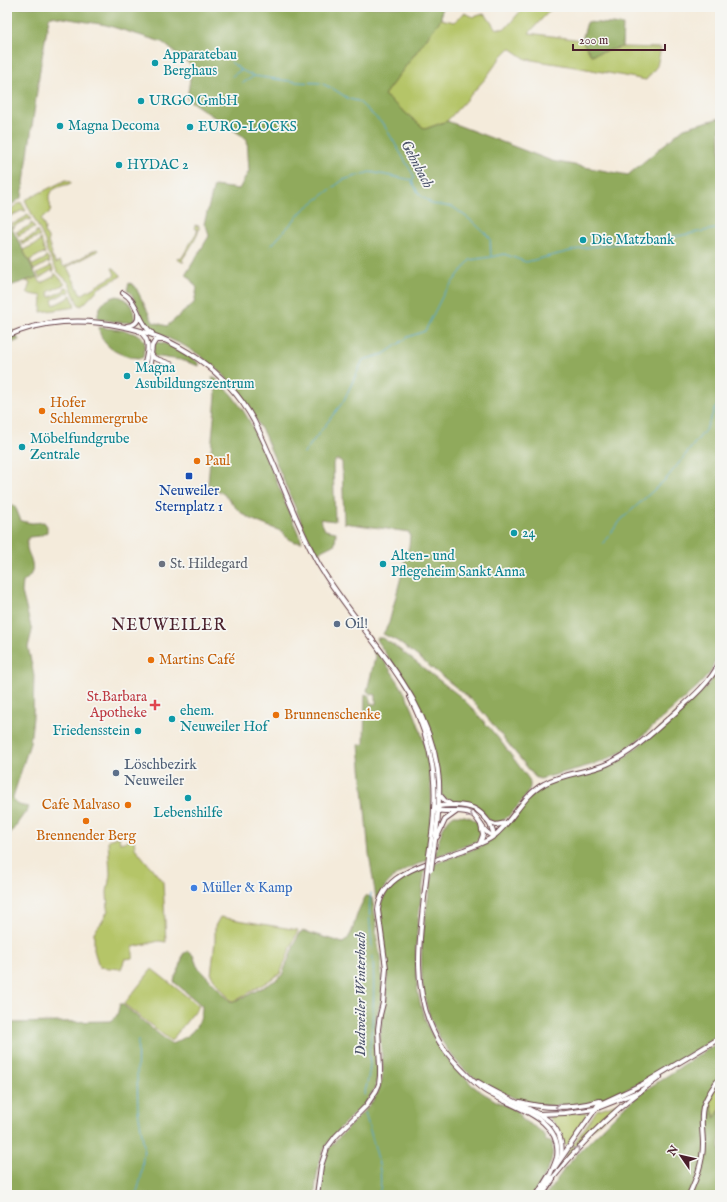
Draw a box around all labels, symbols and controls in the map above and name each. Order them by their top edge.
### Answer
scale bar [573,26,665,52]
text: 200 m [579,33,608,48]
place label: Apparatebau Berghaus [162,46,237,80]
marker: Apparatebau Berghaus [150,58,160,68]
place label: URGO GmbH [149,92,238,110]
marker: URGO GmbH [136,96,146,106]
place label: Magna Decoma [68,117,160,135]
place label: EURO-LOCKS [198,118,297,136]
marker: Magna Decoma [55,121,65,131]
marker: EURO-LOCKS [185,122,195,132]
water label: Gehnbach [396,137,438,192]
place label: HYDAC 2 [127,156,189,174]
marker: HYDAC 2 [114,160,124,170]
place label: Die Matzbank [591,231,675,249]
marker: Die Matzbank [578,235,588,245]
place label: Magna Asubildungszentrum [134,359,255,393]
marker: Magna Asubildungszentrum [122,371,132,381]
place label: Hofer Schlemmergrube [50,394,148,428]
marker: Hofer Schlemmergrube [37,406,47,416]
place label: Möbelfundgrube Zentrale [30,430,130,464]
marker: Möbelfundgrube Zentrale [17,442,27,452]
place label: Paul [205,452,230,470]
marker: Paul [192,456,202,466]
marker: Neuweiler Sternplatz 1 [184,471,194,481]
place label: Neuweiler Sternplatz 1 [155,482,223,516]
place label: 24 [522,524,536,542]
marker: 24 [509,528,519,538]
place label: Alten- und Pflegeheim Sankt Anna [390,547,526,581]
place label: St. Hildegard [170,555,248,573]
marker: St. Hildegard [157,559,167,569]
marker: Alten- und Pflegeheim Sankt Anna [378,559,388,569]
place label: Oil! [345,615,368,633]
district label: NEUWEILER [111,616,227,636]
marker: Oil! [332,619,342,629]
place label: Martins Café [159,651,235,669]
marker: Martins Café [146,655,156,665]
place label: St.Barbara Apotheke [87,688,148,722]
marker: St.Barbara Apotheke [150,700,160,710]
place label: ehem. Neuweiler Hof [180,702,270,736]
place label: Brunnenschenke [284,706,381,724]
marker: Brunnenschenke [271,710,281,720]
marker: ehem. Neuweiler Hof [167,714,177,724]
place label: Friedensstein [52,722,131,740]
marker: Friedensstein [133,726,143,736]
place label: Löschbezirk Neuweiler [124,756,197,790]
marker: Löschbezirk Neuweiler [111,768,121,778]
marker: Lebenshilfe [183,793,193,803]
place label: Cafe Malvaso [42,796,120,814]
marker: Cafe Malvaso [123,800,133,810]
place label: Lebenshilfe [153,804,223,822]
one-way arrow [466,810,473,817]
marker: Brennender Berg [81,816,91,826]
place label: Brennender Berg [36,827,136,845]
place label: Müller & Kamp [202,879,293,897]
marker: Müller & Kamp [189,883,199,893]
water label: Dudweiler Winterbach [351,931,370,1056]
one-way arrow [555,1103,561,1111]
north arrow [661,1136,701,1176]
text: N [665,1143,682,1160]
one-way arrow [572,1147,579,1154]

